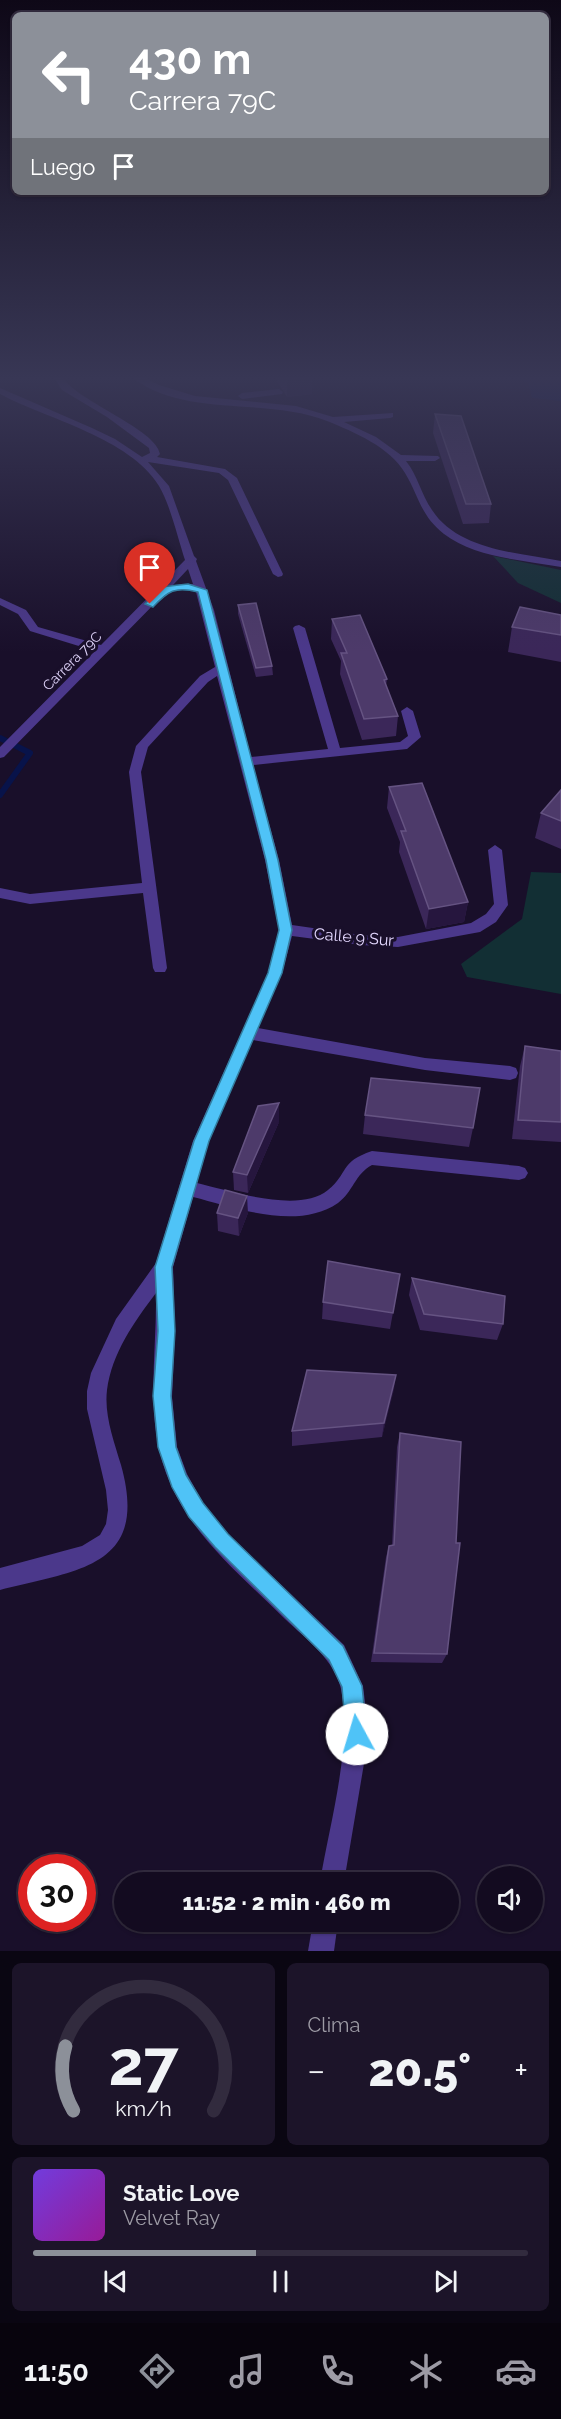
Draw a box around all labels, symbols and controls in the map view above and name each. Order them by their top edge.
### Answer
text: 430 m [129,35,251,84]
icon: left [30,36,108,114]
text: Carrera 79C [129,85,276,116]
icon: arrive [107,150,140,183]
text: Luego [30,154,95,180]
pin [124,542,175,604]
icon: arrive [133,551,166,584]
street label: Carrera 79C [39,628,105,694]
street label: Calle 9 Sur [313,924,395,950]
position arrow [325,1702,389,1766]
speed limit sign: 30 [18,1854,96,1932]
map controls [477,1866,543,1932]
button: sound [477,1866,543,1932]
text: 11:52 · 2 min · 460 m [182,1889,391,1915]
text: Clima [308,2013,360,2037]
text: 27 [108,2026,179,2100]
text: 20.5° [368,2044,471,2097]
text: − [308,2051,325,2090]
text: + [514,2051,528,2090]
text: km/h [115,2096,172,2121]
text: Static Love [123,2180,240,2206]
text: Velvet Ray [123,2206,220,2230]
icon: previous [99,2265,132,2298]
icon: pause [264,2265,297,2298]
icon: next [429,2265,462,2298]
icon: directions [136,2350,178,2392]
icon: music [226,2350,268,2392]
icon: phone [316,2350,358,2392]
icon: climate [405,2350,447,2392]
icon: car [495,2350,537,2392]
text: 11:50 [24,2356,89,2387]

